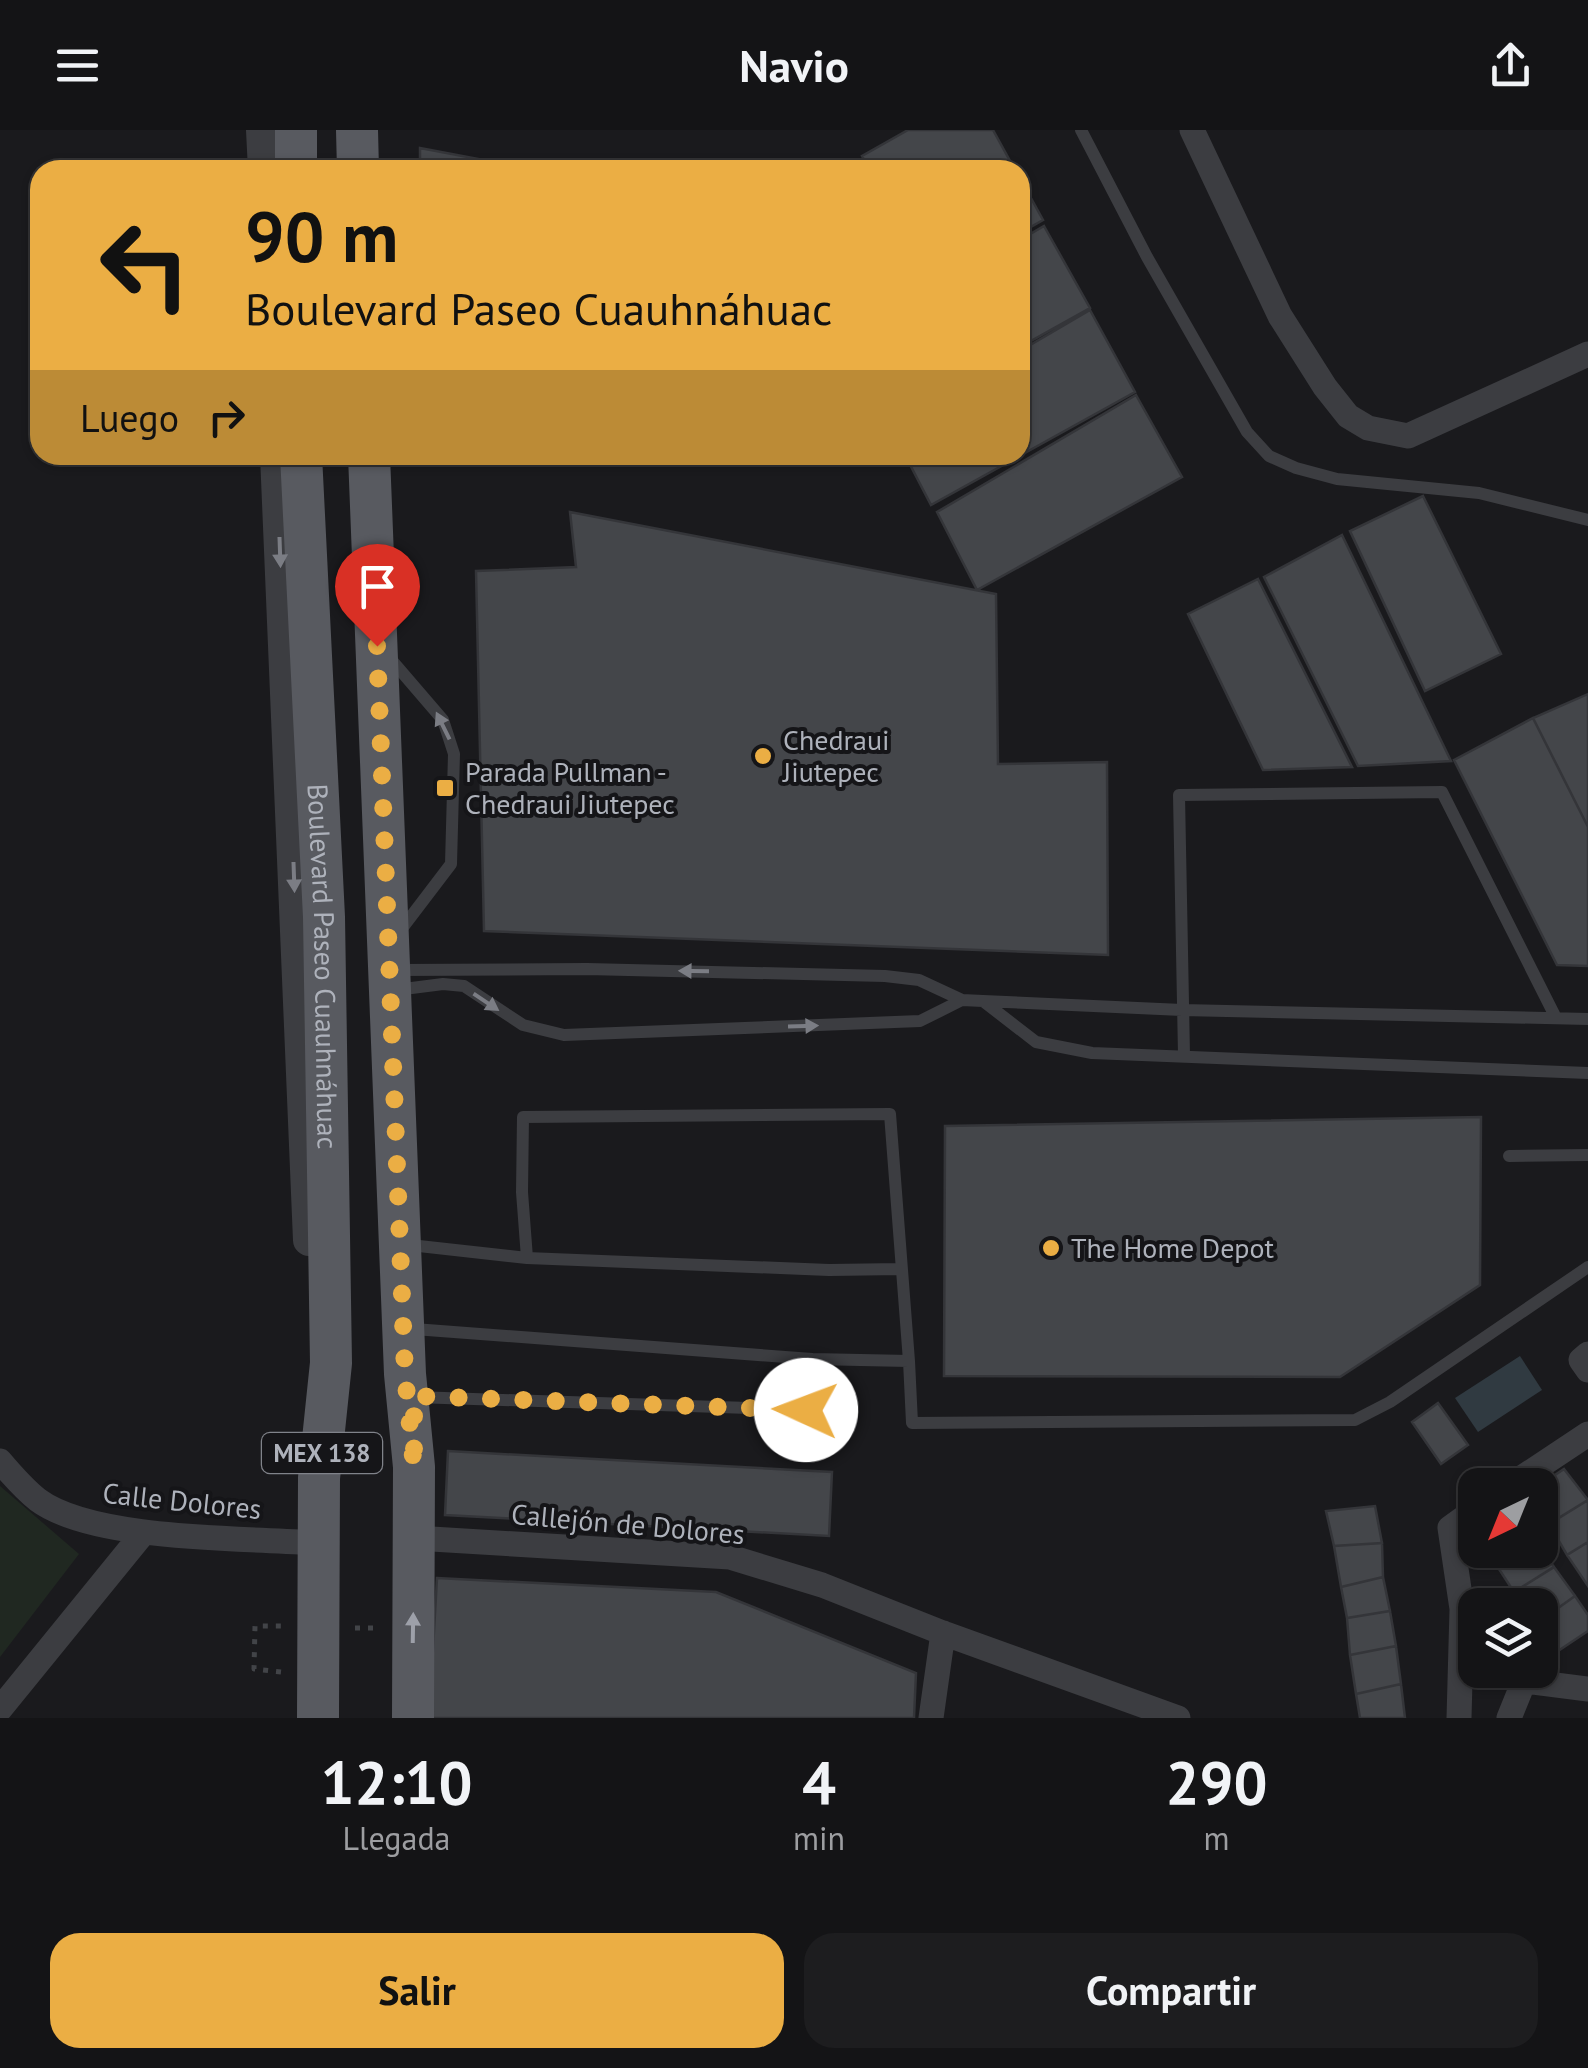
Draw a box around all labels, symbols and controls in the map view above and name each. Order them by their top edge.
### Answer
text: Navio [739,36,849,94]
icon: menu [50,38,105,93]
icon: share [1483,38,1538,93]
text: 90 m [245,191,398,281]
icon: left [80,200,210,330]
text: Boulevard Paseo Cuauhnáhuac [245,279,832,337]
icon: right [199,390,254,445]
text: Luego [80,393,179,442]
one-way arrow [272,537,288,569]
pin [335,544,420,647]
icon: arrive [350,559,405,614]
one-way arrow [434,711,451,740]
place label: Chedraui Jiutepec [782,721,890,790]
marker: Chedraui Jiutepec [752,745,774,767]
place label: Parada Pullman - Chedraui Jiutepec [465,753,675,822]
marker: Parada Pullman - Chedraui Jiutepec [434,777,456,799]
street label: Boulevard Paseo Cuauhnáhuac [299,783,347,1150]
one-way arrow [286,862,302,894]
one-way arrow [677,963,709,979]
one-way arrow [472,992,499,1010]
one-way arrow [787,1017,819,1033]
place label: The Home Depot [1071,1229,1275,1266]
marker: The Home Depot [1040,1237,1062,1259]
position arrow [754,1358,858,1462]
road number: MEX 138 [262,1433,382,1473]
north arrow [1458,1468,1558,1568]
map controls [1458,1468,1558,1688]
street label: Calle Dolores [101,1474,263,1527]
street label: Callejón de Dolores [510,1495,746,1552]
button: layers [1458,1588,1558,1688]
one-way arrow [405,1612,421,1644]
text: 12:10 [320,1743,473,1821]
text: 4 [802,1743,836,1821]
text: 290 [1166,1743,1268,1821]
text: Llegada [343,1817,450,1859]
text: min [793,1817,845,1859]
text: m [1204,1817,1230,1859]
button: Salir [50,1933,784,2048]
button: Compartir [804,1933,1538,2048]

